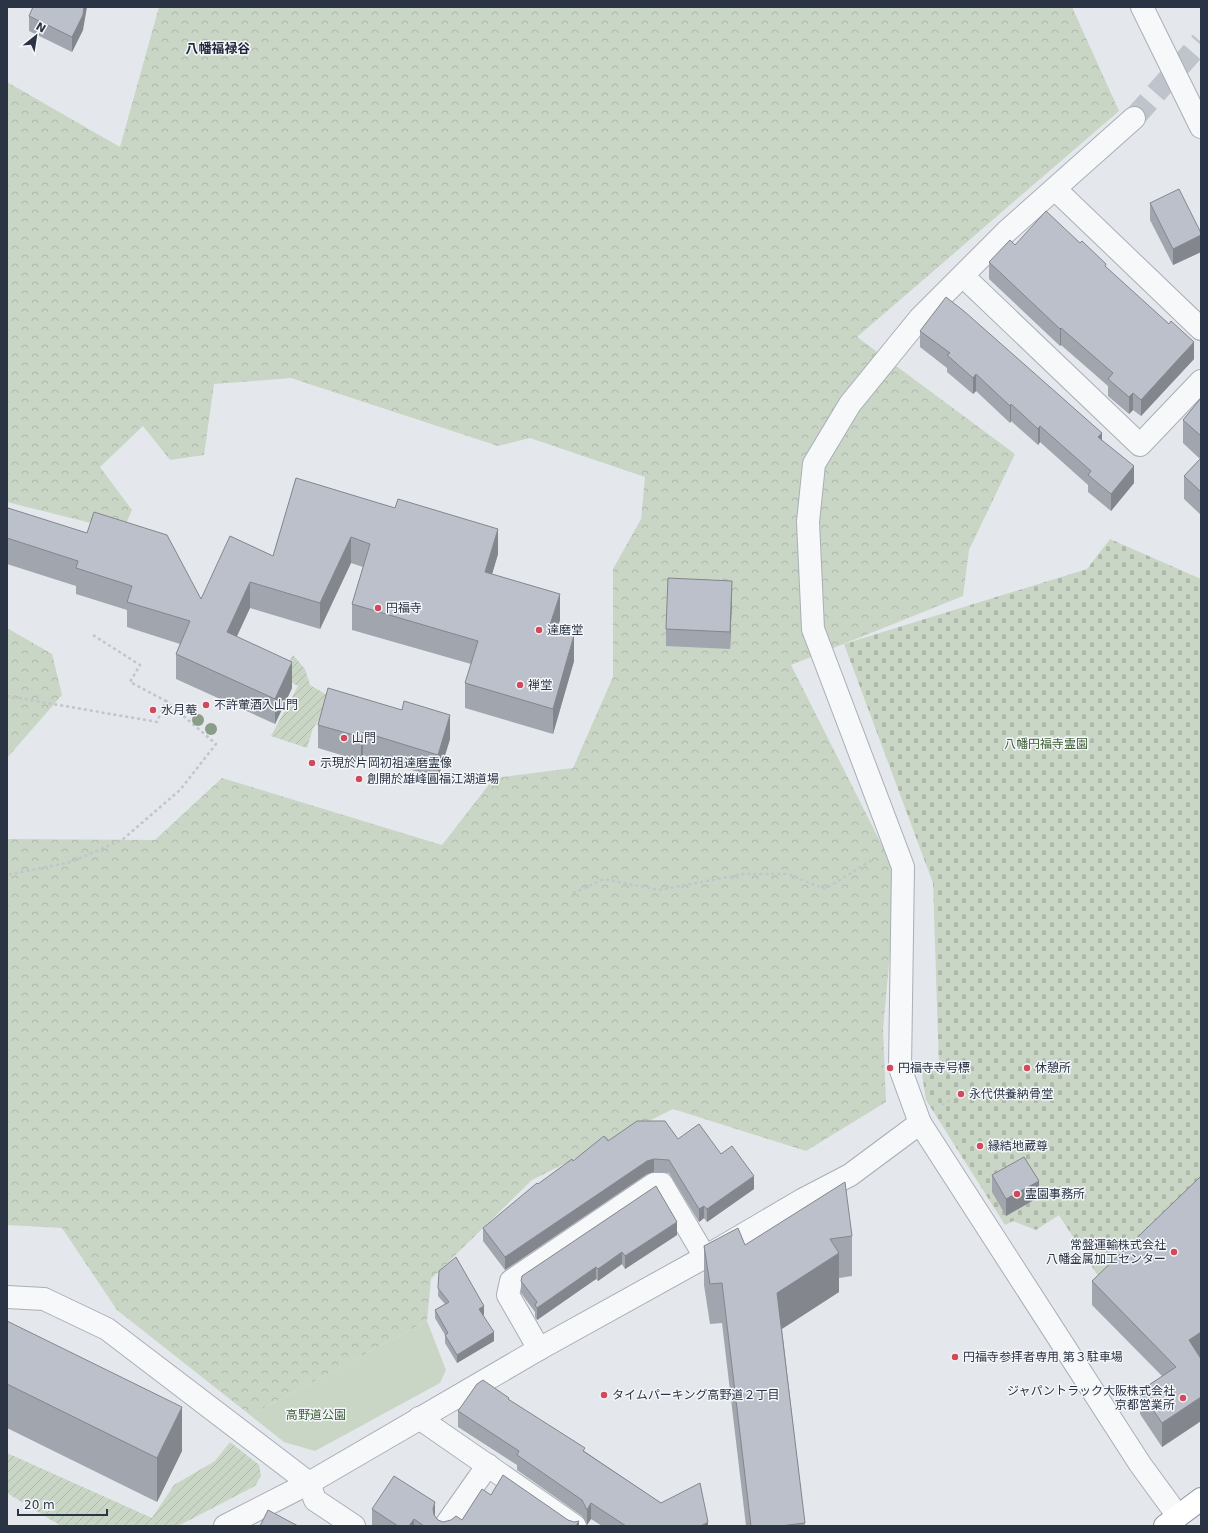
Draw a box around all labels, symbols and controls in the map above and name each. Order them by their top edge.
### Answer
north arrow [16,16,56,56]
text: N [34,20,48,36]
district label: 八幡福禄谷 [185,41,251,56]
place label: 円福寺 [386,601,422,615]
marker: 円福寺 [373,603,383,613]
place label: 達磨堂 [547,623,583,637]
marker: 達磨堂 [534,625,544,635]
place label: 禅堂 [528,678,552,692]
marker: 禅堂 [515,680,525,690]
place label: 不許葷酒入山門 [214,698,298,712]
marker: 不許葷酒入山門 [201,700,211,710]
place label: 水月菴 [161,703,197,717]
marker: 水月菴 [148,705,158,715]
place label: 山門 [352,731,376,745]
marker: 山門 [339,733,349,743]
park label: 八幡円福寺霊園 [1004,737,1088,751]
place label: 示現於片岡初祖達磨霊像 [320,756,452,770]
marker: 示現於片岡初祖達磨霊像 [307,758,317,768]
place label: 創開於雄峰圓福江湖道場 [367,772,499,786]
marker: 創開於雄峰圓福江湖道場 [354,774,364,784]
place label: 円福寺寺号標 [898,1061,970,1075]
place label: 休憩所 [1035,1061,1071,1075]
marker: 円福寺寺号標 [885,1063,895,1073]
marker: 休憩所 [1022,1063,1032,1073]
place label: 永代供養納骨堂 [969,1087,1053,1101]
marker: 永代供養納骨堂 [956,1089,966,1099]
place label: 縁結地蔵尊 [988,1139,1048,1153]
marker: 縁結地蔵尊 [975,1141,985,1151]
place label: 霊園事務所 [1025,1187,1085,1201]
marker: 霊園事務所 [1012,1189,1022,1199]
place label: 常盤運輸株式会社 八幡金属加工センター [1046,1238,1166,1266]
marker: 常盤運輸株式会社 八幡金属加工センター [1169,1247,1179,1257]
place label: 円福寺参拝者専用 第３駐車場 [963,1350,1123,1364]
marker: 円福寺参拝者専用 第３駐車場 [950,1352,960,1362]
place label: ジャパントラック大阪株式会社 京都営業所 [1007,1384,1175,1412]
place label: タイムパーキング高野道２丁目 [612,1388,779,1402]
marker: タイムパーキング高野道２丁目 [599,1390,609,1400]
marker: ジャパントラック大阪株式会社 京都営業所 [1178,1393,1188,1403]
park label: 高野道公園 [286,1408,346,1422]
scale bar [18,1491,107,1517]
text: 20 m [24,1498,55,1512]

